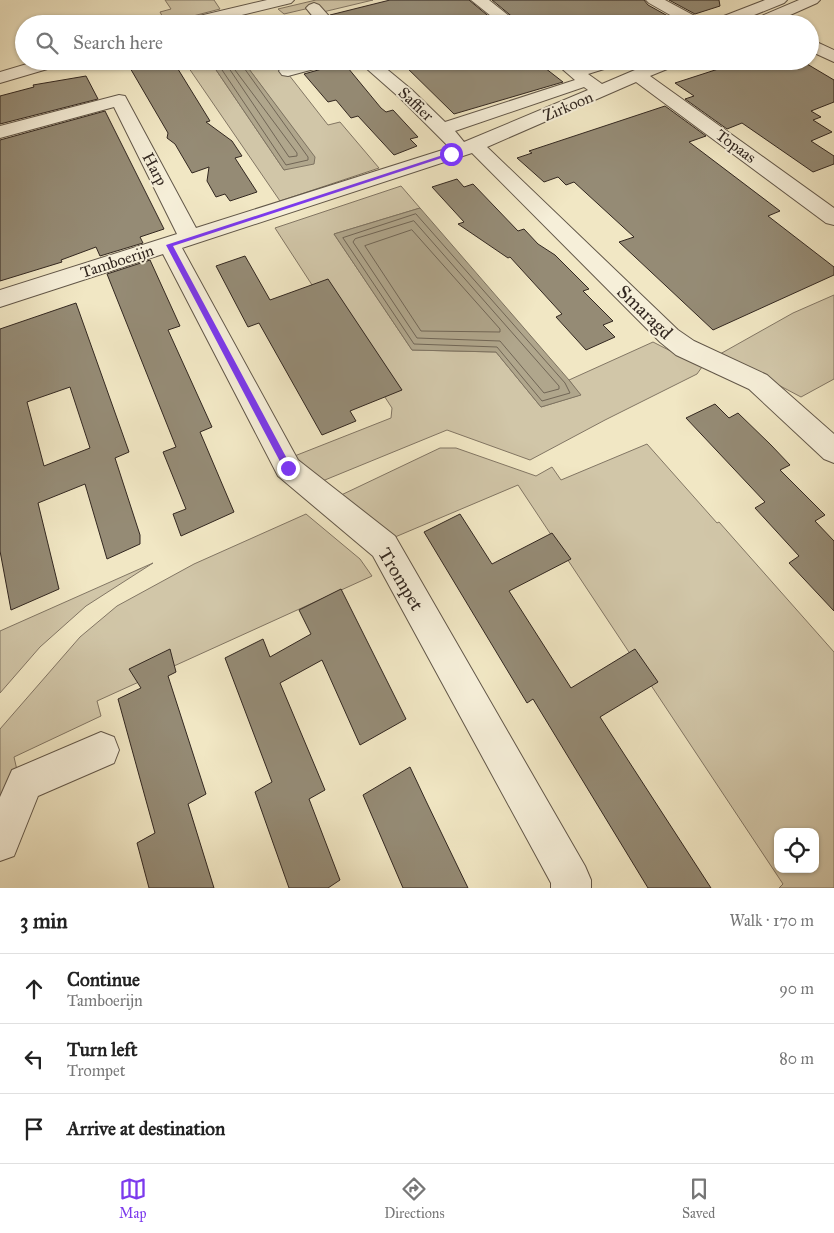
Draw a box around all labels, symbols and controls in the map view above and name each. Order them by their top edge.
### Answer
search box [15,15,819,70]
icon: search [33,29,61,57]
text: Search here [73,31,163,54]
street label: Saffier [394,83,438,125]
street label: Zirkoon [540,87,596,125]
street label: Topaas [712,125,760,167]
route start [440,143,463,166]
street label: Harp [138,149,172,189]
street label: Tamboerijn [78,240,156,282]
street label: Smaragd [612,280,678,345]
route end [277,457,300,480]
street label: Trompet [373,543,429,615]
map controls [774,828,819,873]
button: locate [774,828,819,873]
text: 3 min [20,908,68,934]
text: Walk · 170 m [730,911,814,930]
text: Continue [67,968,140,991]
icon: ahead [20,975,48,1003]
text: 90 m [779,979,814,998]
text: Tamboerijn [67,991,143,1010]
text: Turn left [67,1038,137,1061]
icon: left [20,1045,48,1073]
text: 80 m [779,1049,814,1068]
text: Trompet [67,1061,125,1080]
icon: arrive [20,1115,48,1143]
text: Arrive at destination [67,1117,225,1140]
tab: Map [119,1175,147,1222]
tab: Directions [384,1175,445,1222]
tab: Saved [682,1175,715,1222]

